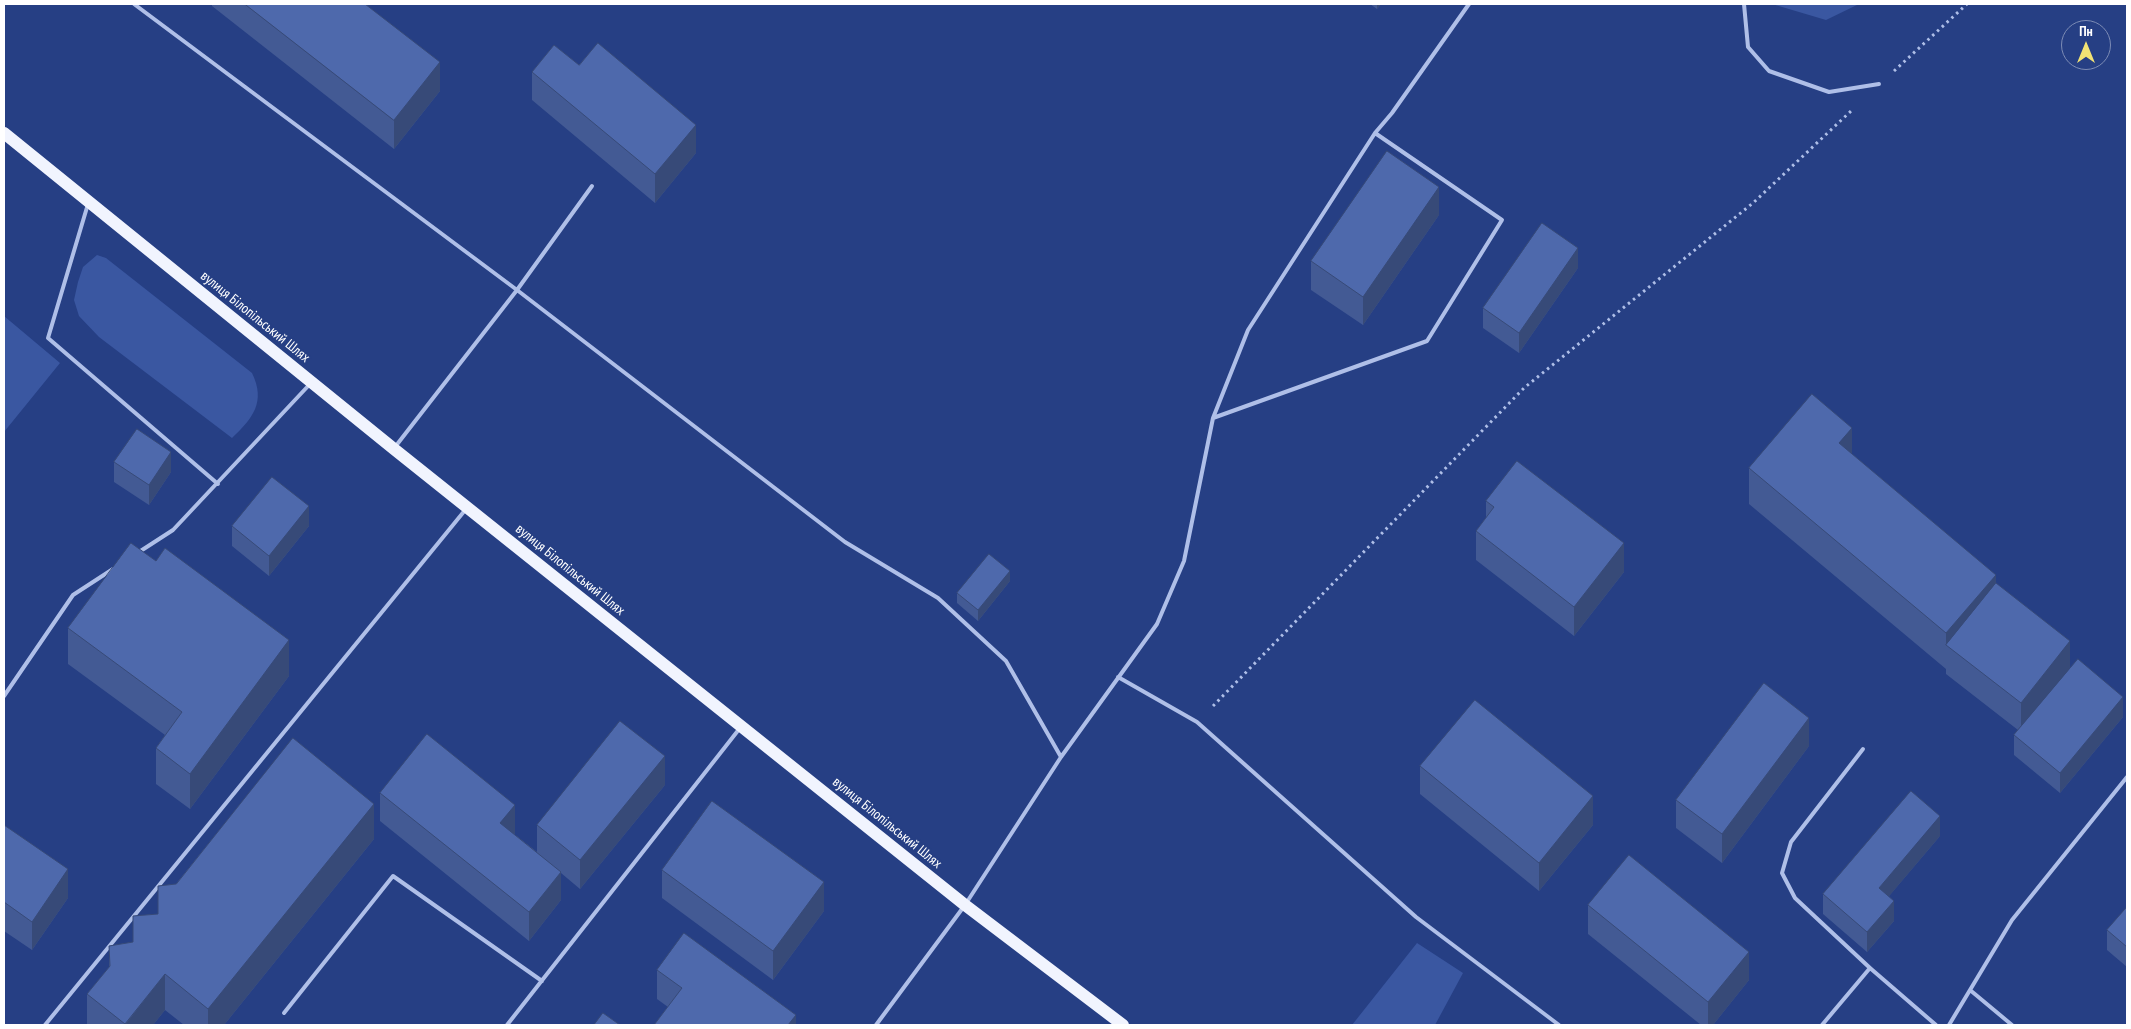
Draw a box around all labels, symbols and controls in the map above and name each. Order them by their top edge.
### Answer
north arrow [2061,20,2111,70]
text: Пн [2079,22,2093,40]
street label: вулиця Білопільський Шлях [197,268,313,366]
street label: вулиця Білопільський Шлях [512,521,628,619]
street label: вулиця Білопільський Шлях [829,774,945,872]

